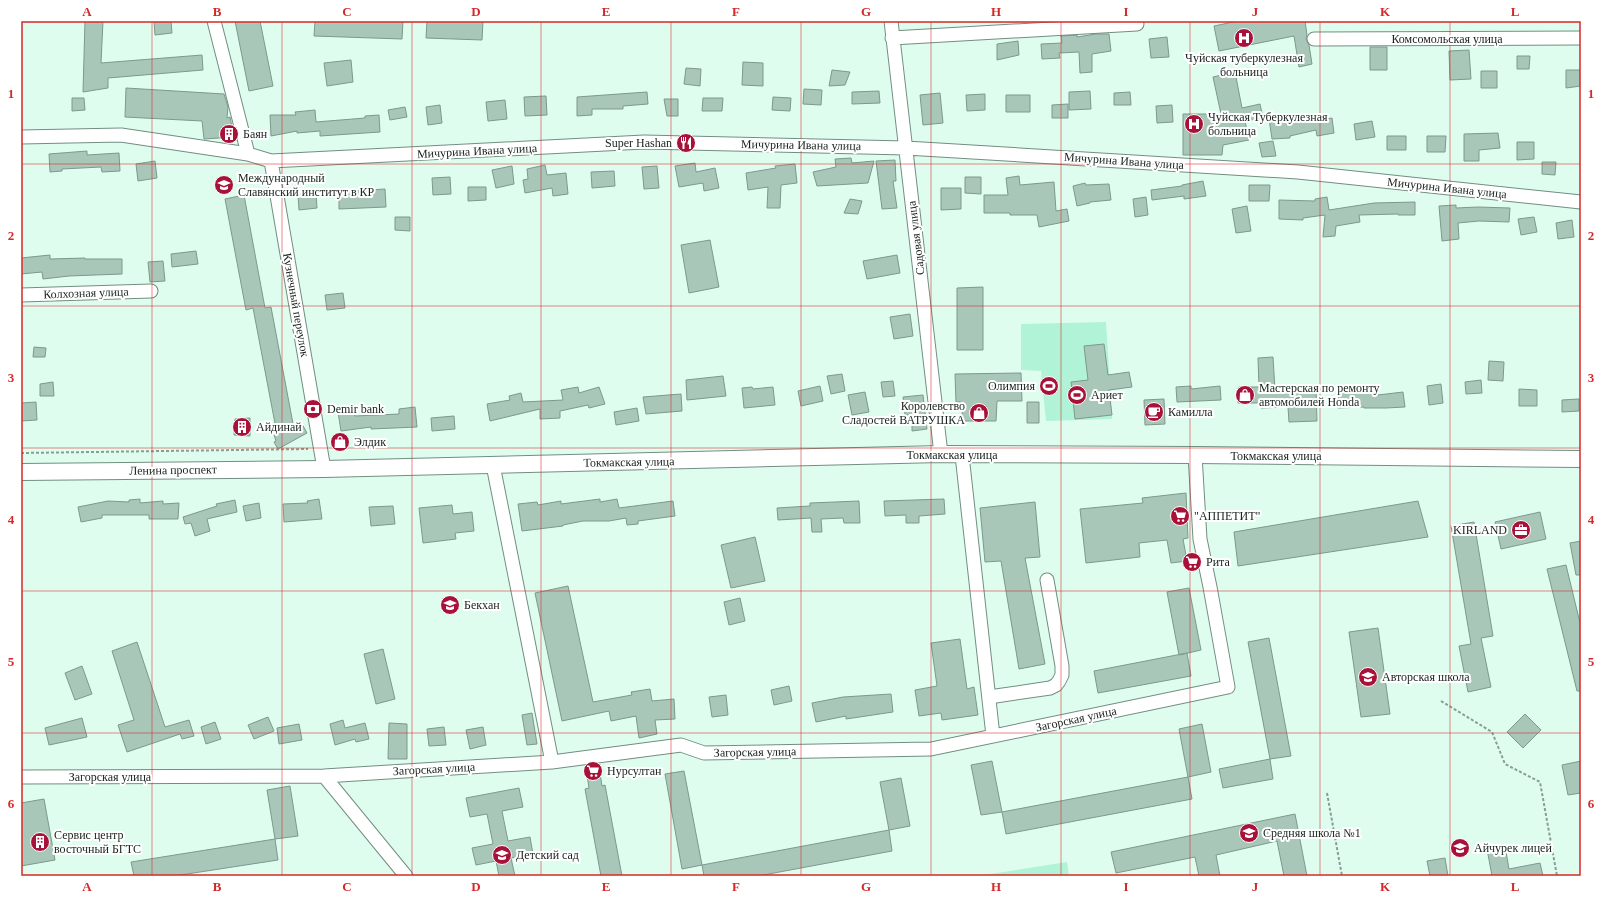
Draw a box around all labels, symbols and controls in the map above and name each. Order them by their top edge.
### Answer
text: A [82,4,92,19]
text: B [213,4,222,19]
text: C [342,4,352,19]
text: D [471,4,481,19]
text: E [602,4,610,19]
text: F [732,4,740,19]
text: G [861,4,871,19]
text: H [991,4,1001,19]
text: I [1123,4,1129,19]
text: J [1252,4,1259,19]
text: K [1380,4,1391,19]
text: L [1511,4,1520,19]
hospital icon: Чуйская туберкулезная больница [1233,27,1255,49]
street label: Комсомольская улица [1391,32,1503,46]
place label: Чуйская туберкулезная больница [1185,51,1303,79]
text: 1 [8,86,14,101]
text: 1 [1588,86,1594,101]
place label: Чуйская Туберкулезная больница [1208,110,1328,138]
hospital icon: Чуйская Туберкулезная больница [1183,113,1205,135]
building icon: Баян [218,123,240,145]
place label: Баян [243,127,268,141]
restaurant icon: Super Hashan [675,132,697,154]
place label: Super Hashan [605,136,672,150]
street label: Мичурина Ивана улица [741,137,862,153]
street label: Мичурина Ивана улица [417,141,538,161]
street label: Мичурина Ивана улица [1064,150,1185,172]
place label: Международный Славянский институт в КР [238,171,375,199]
school or university icon: Международный Славянский институт в КР [213,174,235,196]
street label: Мичурина Ивана улица [1387,175,1508,201]
street label: Садовая улица [904,200,927,276]
text: 2 [8,228,14,243]
text: 2 [1588,228,1594,243]
street label: Кузнечный переулок [280,252,312,358]
street label: Колхозная улица [43,284,130,301]
text: 3 [8,370,15,385]
text: 3 [1588,370,1595,385]
sports icon: Олимпия [1038,375,1060,397]
place label: Олимпия [988,379,1035,393]
place label: Мастерская по ремонту автомобилей Honda [1259,381,1380,409]
sports icon: Ариет [1066,384,1088,406]
shop icon: Мастерская по ремонту автомобилей Honda [1234,384,1256,406]
place label: Ариет [1091,388,1123,402]
bank icon: Demir bank [302,398,324,420]
place label: Королевство Сладостей ВАТРУШКА [842,399,965,427]
cafe icon: Камилла [1143,401,1165,423]
place label: Demir bank [327,402,384,416]
shop icon: Королевство Сладостей ВАТРУШКА [968,402,990,424]
place label: Камилла [1168,405,1213,419]
building icon: Айдинай [231,416,253,438]
place label: Айдинай [256,420,302,434]
shop icon: Элдик [329,431,351,453]
place label: Элдик [354,435,386,449]
street label: Токмакская улица [906,448,998,462]
street label: Токмакская улица [1230,449,1322,463]
street label: Токмакская улица [583,454,675,470]
street label: Ленина проспект [129,462,218,478]
supermarket icon: "АППЕТИТ" [1169,505,1191,527]
place label: "АППЕТИТ" [1194,509,1261,523]
text: 4 [8,512,15,527]
text: 4 [1588,512,1595,527]
office icon: KIRLAND [1510,519,1532,541]
place label: KIRLAND [1453,523,1507,537]
supermarket icon: Рита [1181,551,1203,573]
place label: Рита [1206,555,1230,569]
school or university icon: Бекхан [439,594,461,616]
place label: Бекхан [464,598,500,612]
text: 5 [8,654,15,669]
text: 5 [1588,654,1595,669]
school or university icon: Авторская школа [1357,666,1379,688]
place label: Авторская школа [1382,670,1470,684]
street label: Загорская улица [1034,703,1118,734]
street label: Загорская улица [714,744,797,760]
street label: Загорская улица [392,760,476,778]
supermarket icon: Нурсултан [582,760,604,782]
place label: Нурсултан [607,764,662,778]
street label: Загорская улица [69,770,152,784]
text: 6 [8,796,15,811]
text: 6 [1588,796,1595,811]
school or university icon: Средняя школа №1 [1238,822,1260,844]
place label: Средняя школа №1 [1263,826,1361,840]
place label: Сервис центр восточный БГТС [54,828,141,856]
building icon: Сервис центр восточный БГТС [29,831,51,853]
school or university icon: Айчурек лицей [1449,837,1471,859]
place label: Айчурек лицей [1474,841,1552,855]
school or university icon: Детский сад [491,844,513,866]
place label: Детский сад [516,848,579,862]
text: A [82,879,92,894]
text: B [213,879,222,894]
text: C [342,879,352,894]
text: D [471,879,481,894]
text: E [602,879,610,894]
text: F [732,879,740,894]
text: G [861,879,871,894]
text: H [991,879,1001,894]
text: I [1123,879,1129,894]
text: J [1252,879,1259,894]
text: K [1380,879,1391,894]
text: L [1511,879,1520,894]

